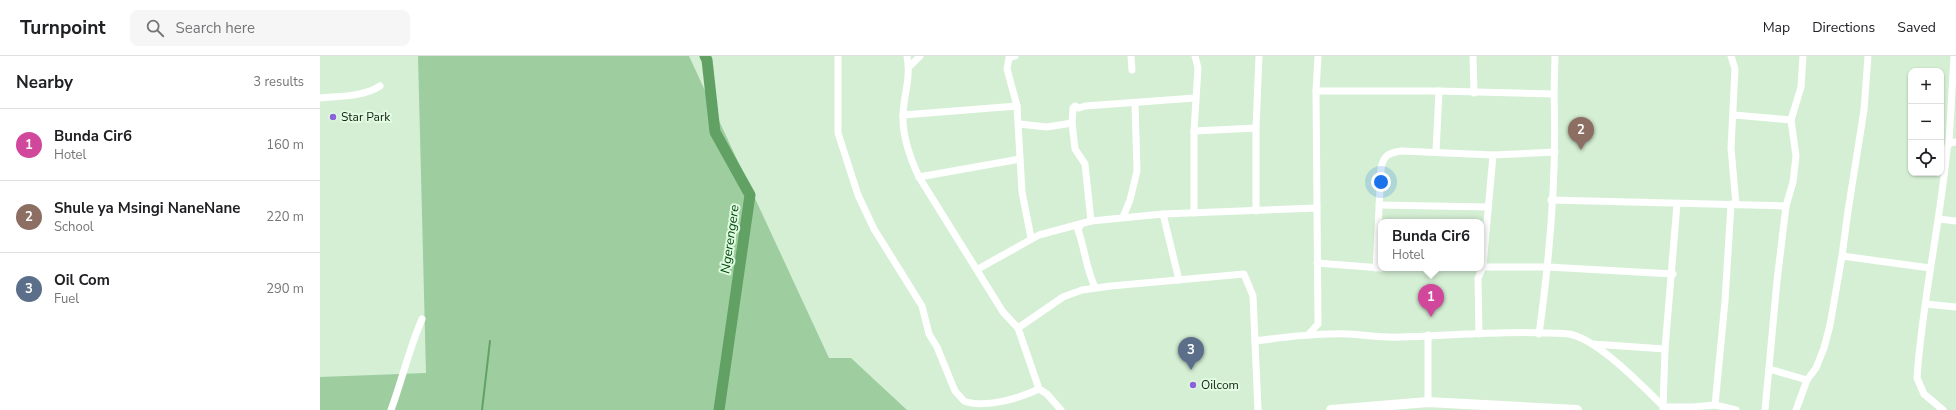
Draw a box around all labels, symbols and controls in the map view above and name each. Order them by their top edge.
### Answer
search box [130,10,410,46]
text: Turnpoint [20,15,106,41]
icon: search [144,17,166,39]
text: Search here [176,18,255,38]
text: Map [1763,18,1790,37]
text: Directions [1812,18,1875,37]
text: Saved [1897,18,1936,37]
map controls [1908,68,1944,176]
button: + [1908,68,1944,104]
text: Nearby [16,71,73,94]
text: 3 results [253,73,304,91]
button: − [1908,104,1944,140]
place label: Star Park [341,109,391,125]
marker: Star Park [328,112,338,122]
pin: 2 [1568,117,1594,150]
text: Bunda Cir6 [54,126,132,146]
text: 1 [25,136,33,154]
text: 160 m [266,136,304,154]
button: locate [1908,140,1944,176]
text: Hotel [54,146,86,164]
your location [1371,172,1391,192]
text: Shule ya Msingi NaneNane [54,198,240,218]
water label: Ngerengere [716,204,744,275]
text: 2 [25,208,33,226]
text: 220 m [266,208,304,226]
text: School [54,218,94,236]
popup [1378,219,1484,271]
text: Bunda Cir6 [1392,226,1470,246]
text: Hotel [1392,246,1424,264]
text: Oil Com [54,270,110,290]
text: 3 [25,280,33,298]
text: 290 m [266,280,304,298]
pin: 1 [1418,284,1444,317]
text: Fuel [54,290,79,308]
pin: 3 [1178,337,1204,370]
place label: Oilcom [1201,377,1239,393]
marker: Oilcom [1188,380,1198,390]

